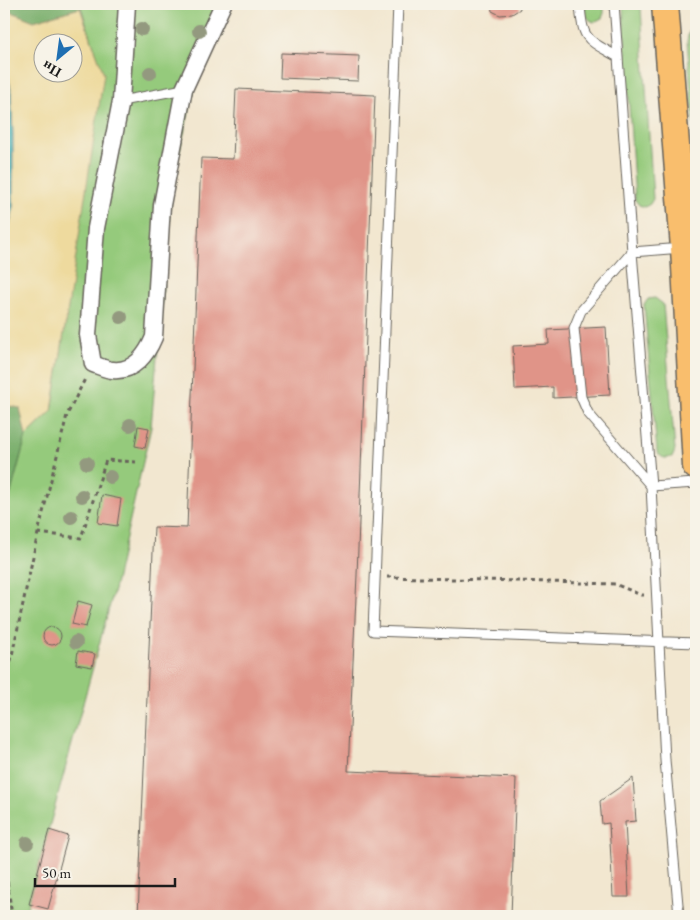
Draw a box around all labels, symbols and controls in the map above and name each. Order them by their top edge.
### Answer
north arrow [32,32,82,82]
text: Пн [39,57,64,82]
scale bar [35,855,175,887]
text: 50 m [42,863,71,882]

